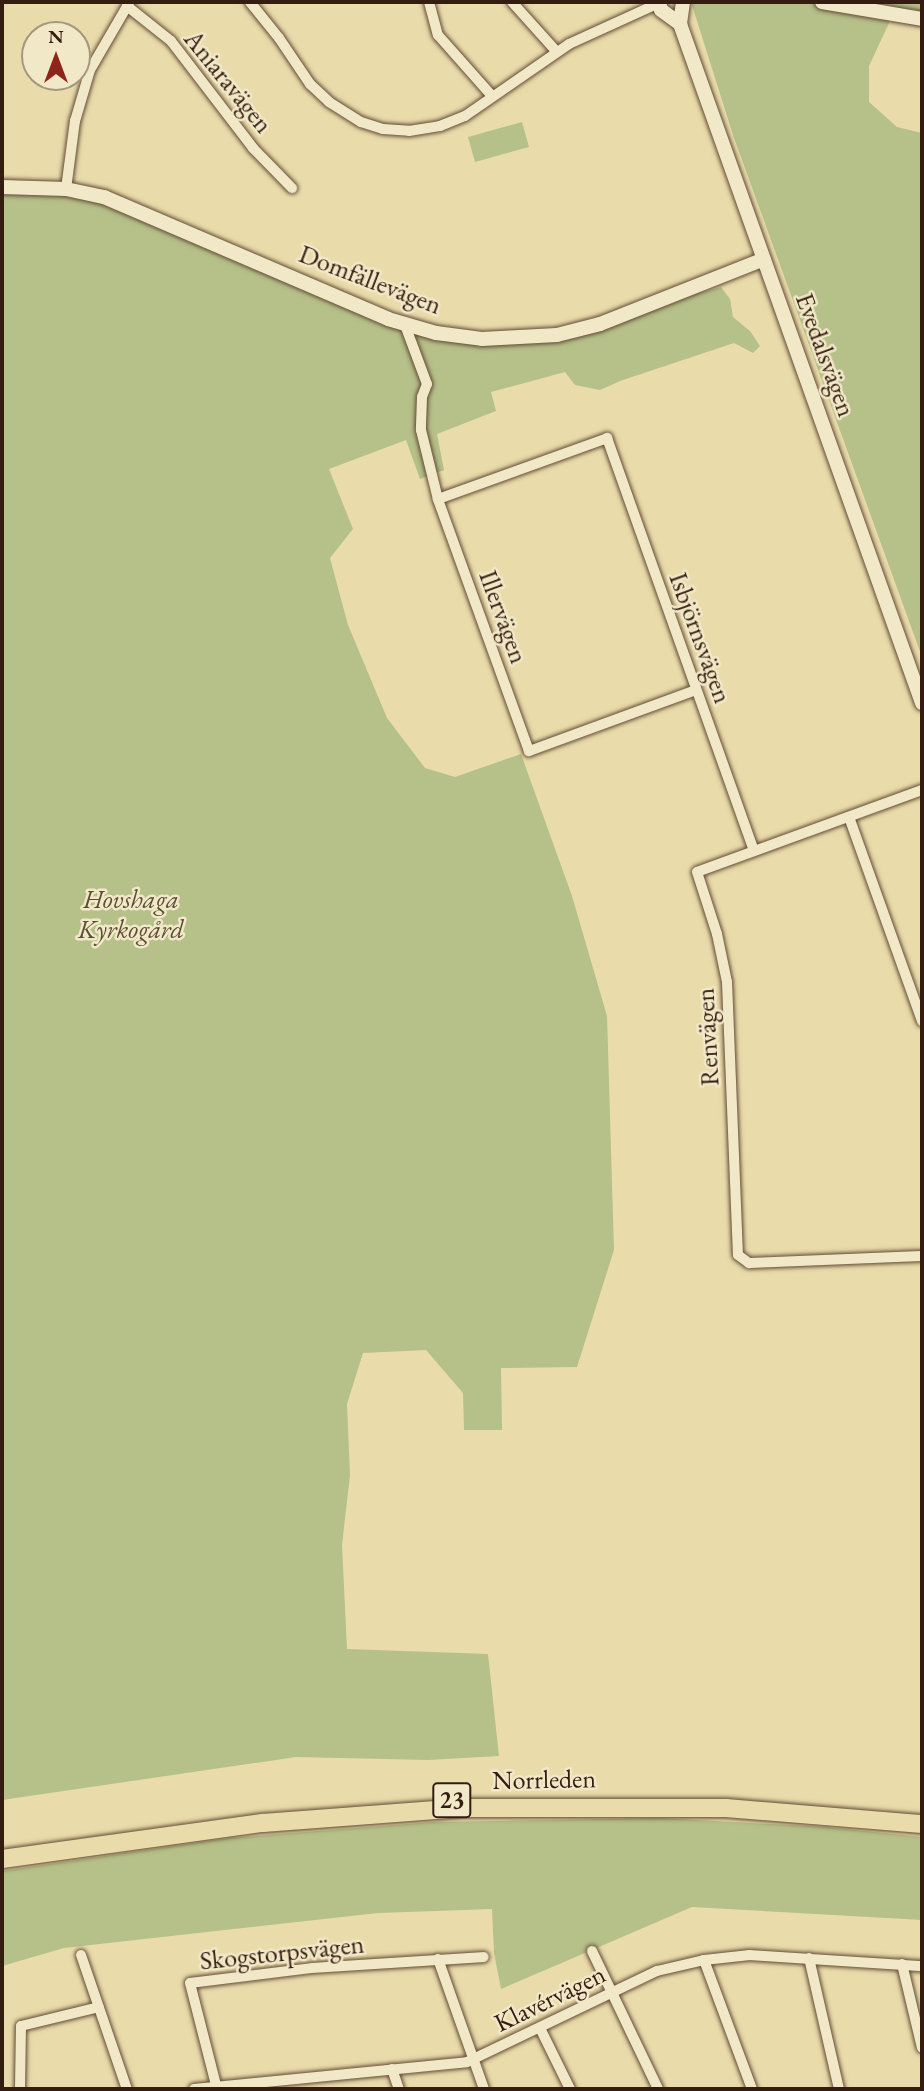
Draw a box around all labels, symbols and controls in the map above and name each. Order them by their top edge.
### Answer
north arrow [21,21,91,91]
text: N [48,24,64,49]
street label: Aniaravägen [177,24,279,140]
street label: Domfällevägen [294,239,446,321]
street label: Evedalsvägen [788,289,862,421]
street label: Illervägen [472,566,534,668]
street label: Isbjörnsvägen [662,568,738,708]
park label: Hovshaga Kyrkogård [78,884,184,946]
street label: Renvägen [690,987,726,1087]
street label: Norrleden [492,1763,596,1797]
road number: 23 [431,1780,473,1821]
street label: Skogstorpsvägen [198,1929,366,1977]
street label: Klavérvägen [489,1959,611,2039]

